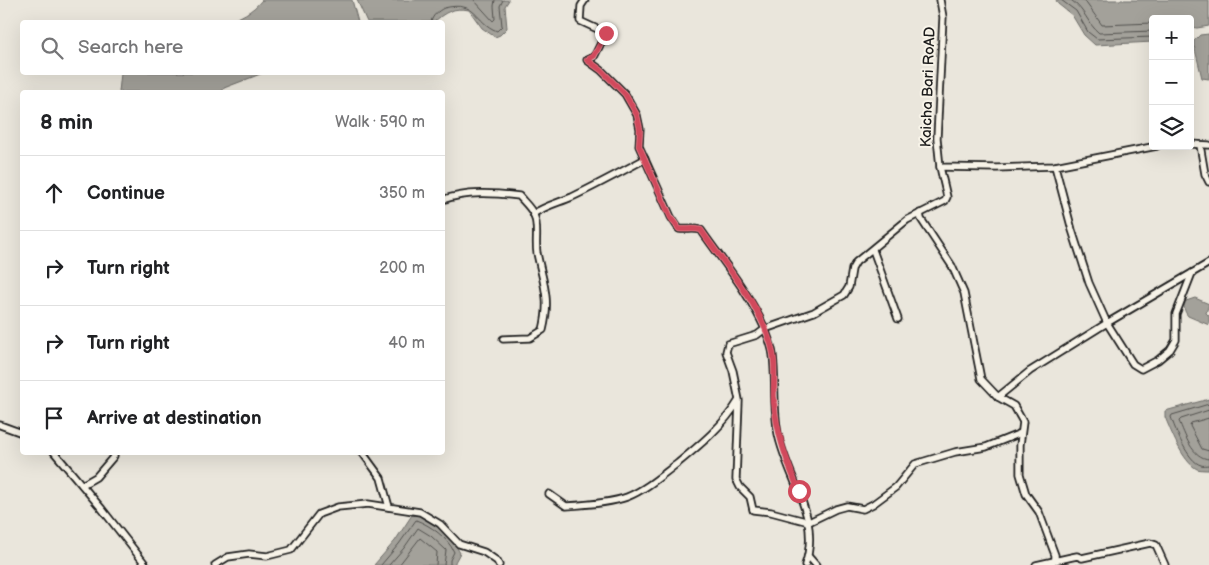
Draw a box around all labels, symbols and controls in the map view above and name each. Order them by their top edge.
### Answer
map controls [1149,15,1194,150]
button: + [1149,15,1194,60]
search box [20,20,445,75]
route end [595,22,618,45]
street label: Kaicha Bari RoAD [916,26,940,148]
icon: search [38,34,66,62]
text: Search here [78,36,183,59]
button: − [1149,60,1194,105]
button: layers [1149,105,1194,150]
text: 8 min [40,110,93,135]
text: Walk · 590 m [335,113,425,132]
icon: ahead [40,179,68,207]
text: Continue [87,182,165,205]
text: 350 m [379,184,425,203]
icon: right [40,254,68,282]
text: Turn right [87,257,170,280]
text: 200 m [379,259,425,278]
icon: right [40,329,68,357]
text: Turn right [87,332,170,355]
text: 40 m [388,334,425,353]
icon: arrive [40,404,68,432]
text: Arrive at destination [87,407,262,430]
route start [788,480,811,503]

